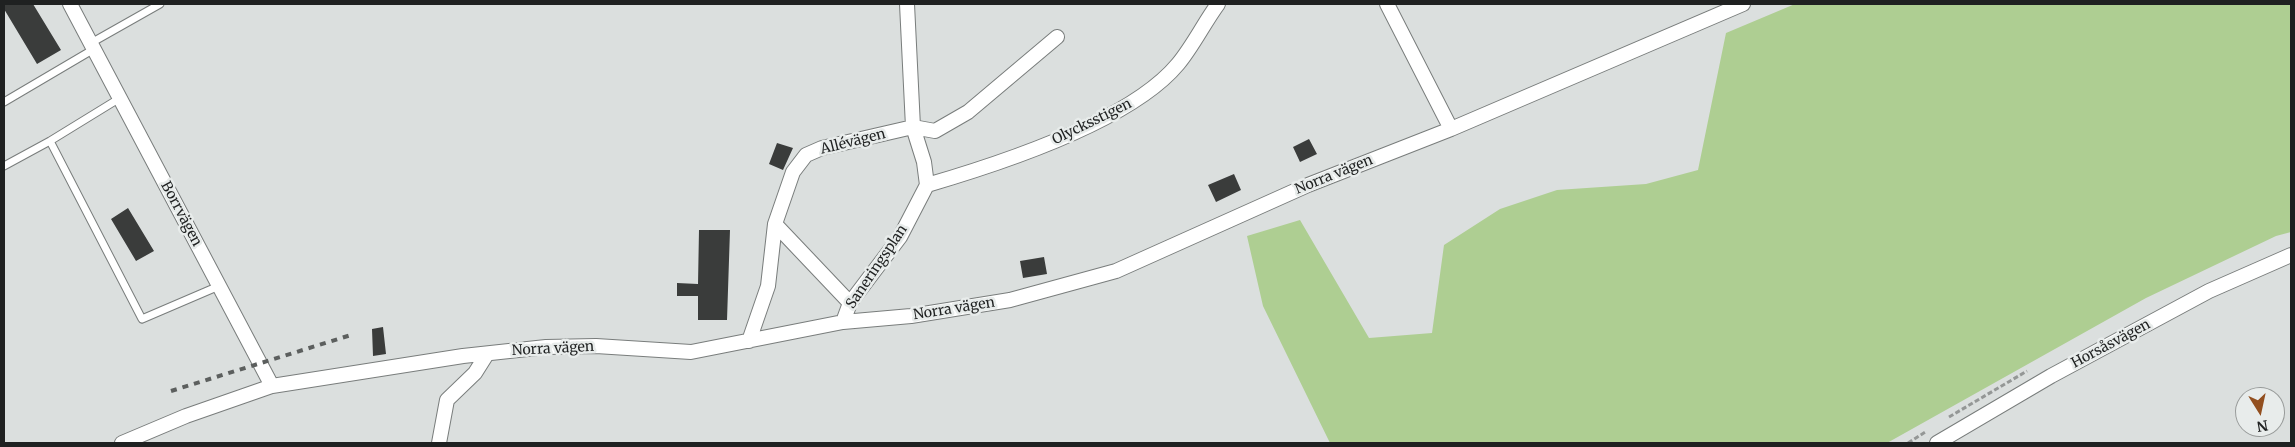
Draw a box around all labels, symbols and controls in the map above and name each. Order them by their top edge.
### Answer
street label: Olycksstigen [1049,96,1135,148]
street label: Allévägen [819,126,887,158]
street label: Norra vägen [1293,152,1375,198]
street label: Borrvägen [157,179,205,249]
street label: Saneringsplan [843,222,911,312]
street label: Norra vägen [912,294,996,324]
street label: Horsåsvägen [2069,316,2153,372]
street label: Norra vägen [511,338,595,360]
north arrow [2235,387,2285,437]
text: N [2255,416,2269,436]

